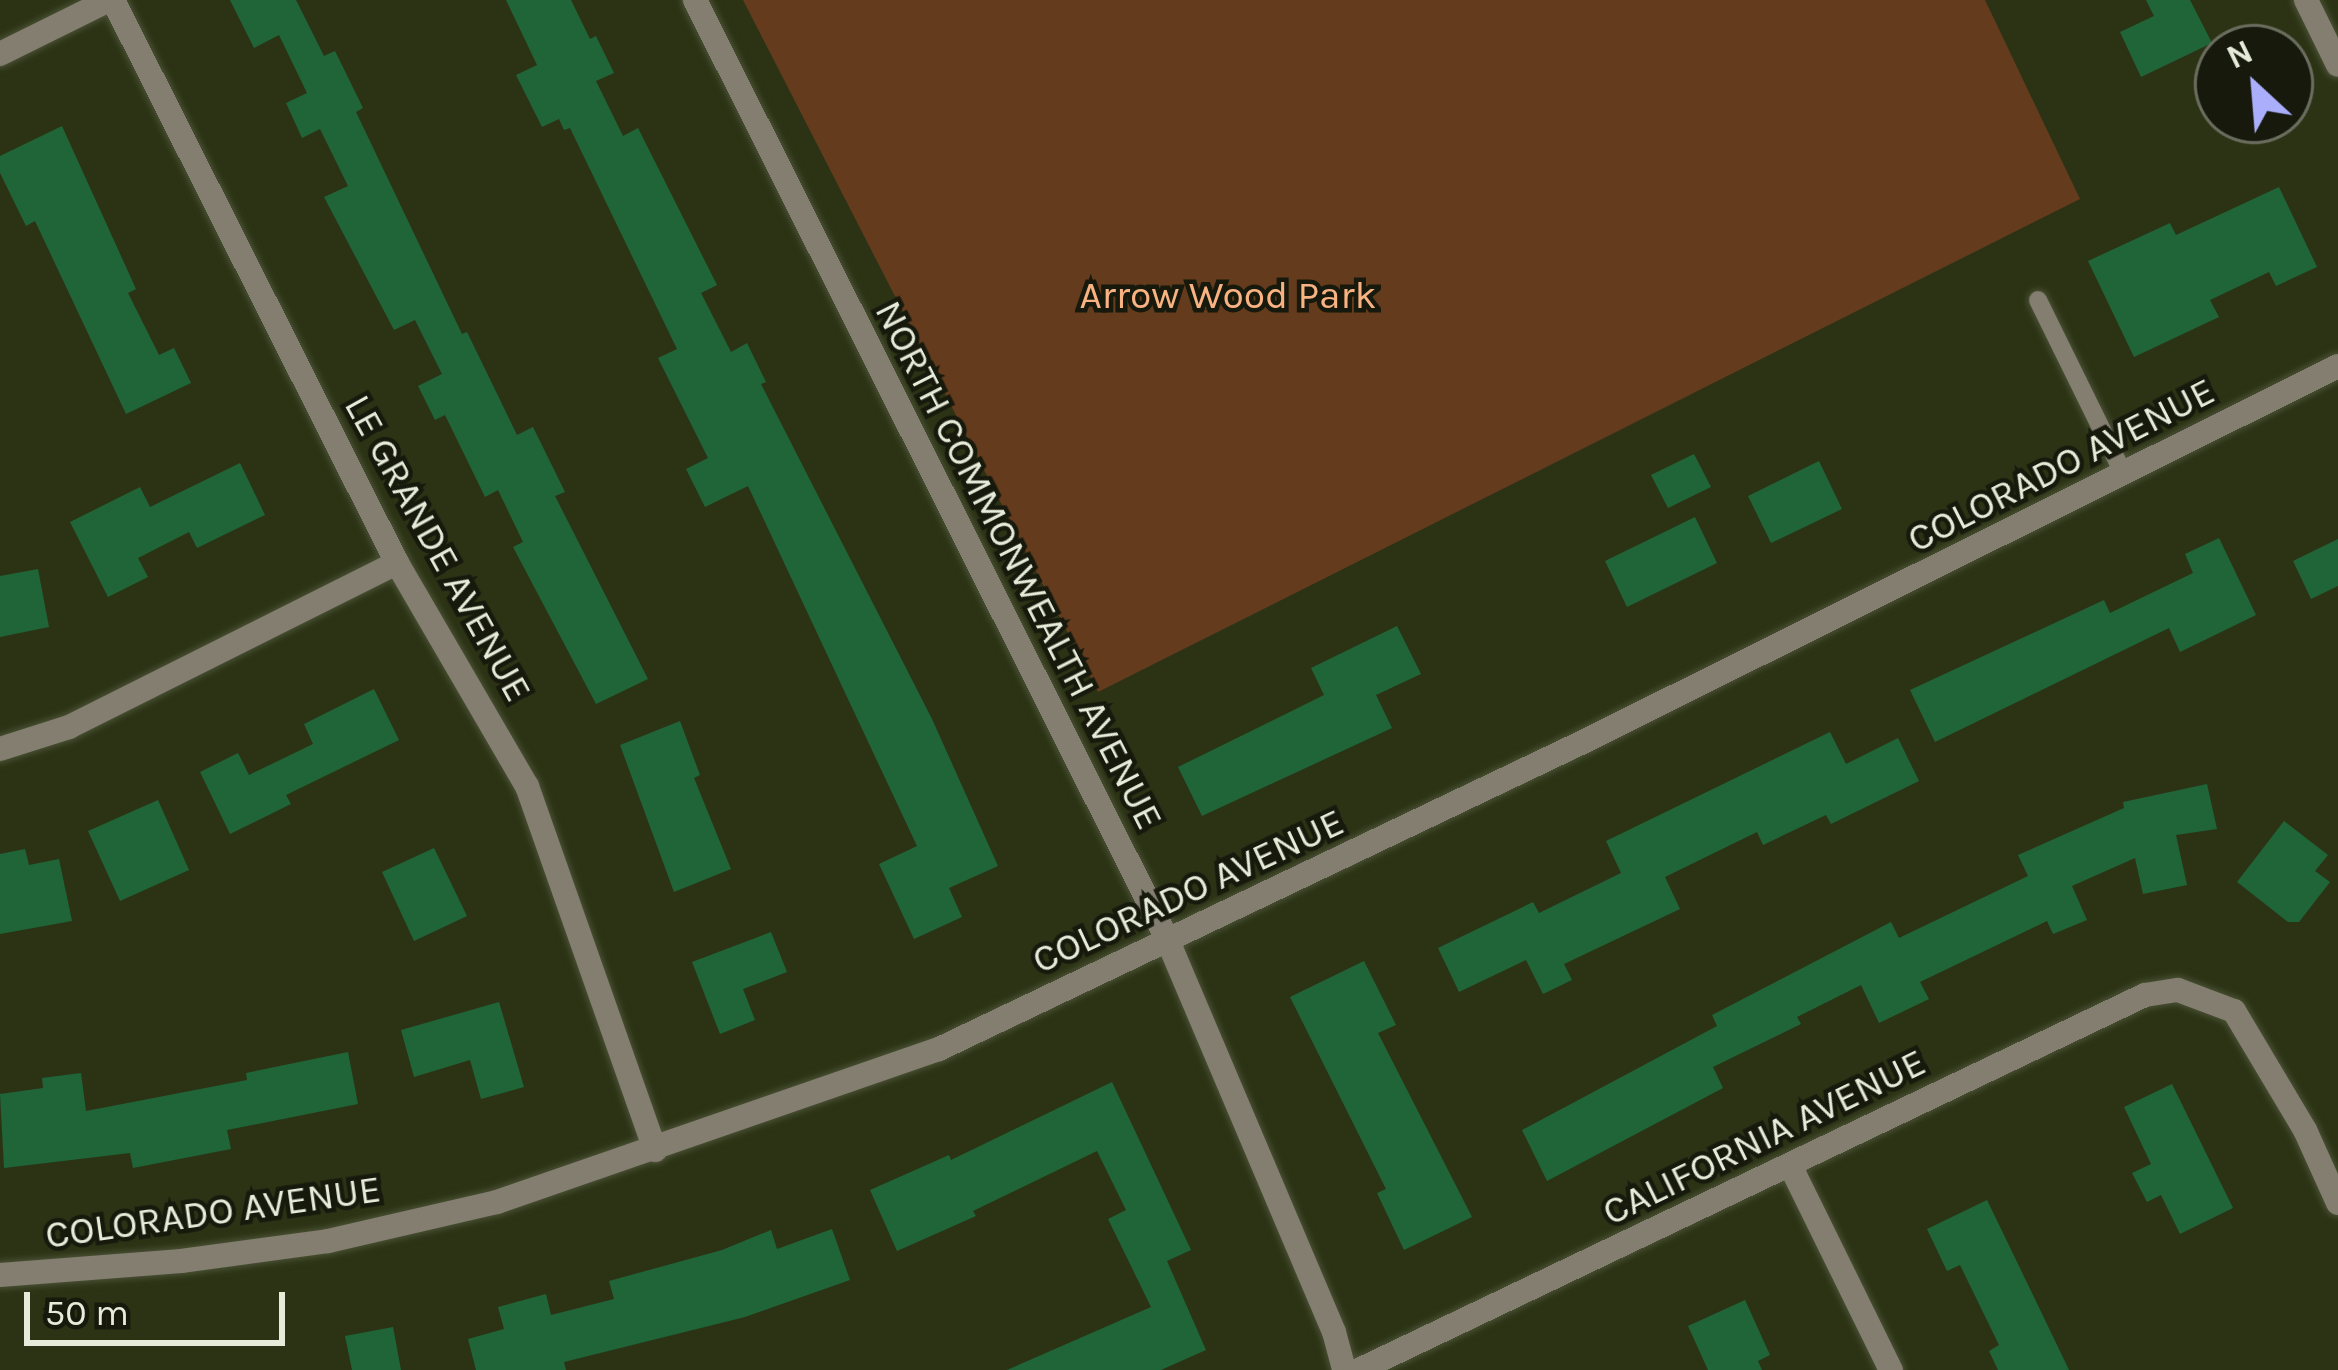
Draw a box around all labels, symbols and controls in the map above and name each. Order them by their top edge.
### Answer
north arrow [2194,24,2314,144]
text: N [2221,32,2258,77]
park label: Arrow Wood Park [1079,272,1377,318]
street label: NORTH COMMONWEALTH AVENUE [865,293,1173,837]
street label: COLORADO AVENUE [1900,367,2222,563]
street label: LE GRANDE AVENUE [334,386,542,710]
street label: COLORADO AVENUE [1025,798,1351,984]
street label: CALIFORNIA AVENUE [1595,1038,1933,1236]
street label: COLORADO AVENUE [42,1165,384,1259]
scale bar [30,1268,291,1342]
text: 50 m [45,1292,129,1334]

